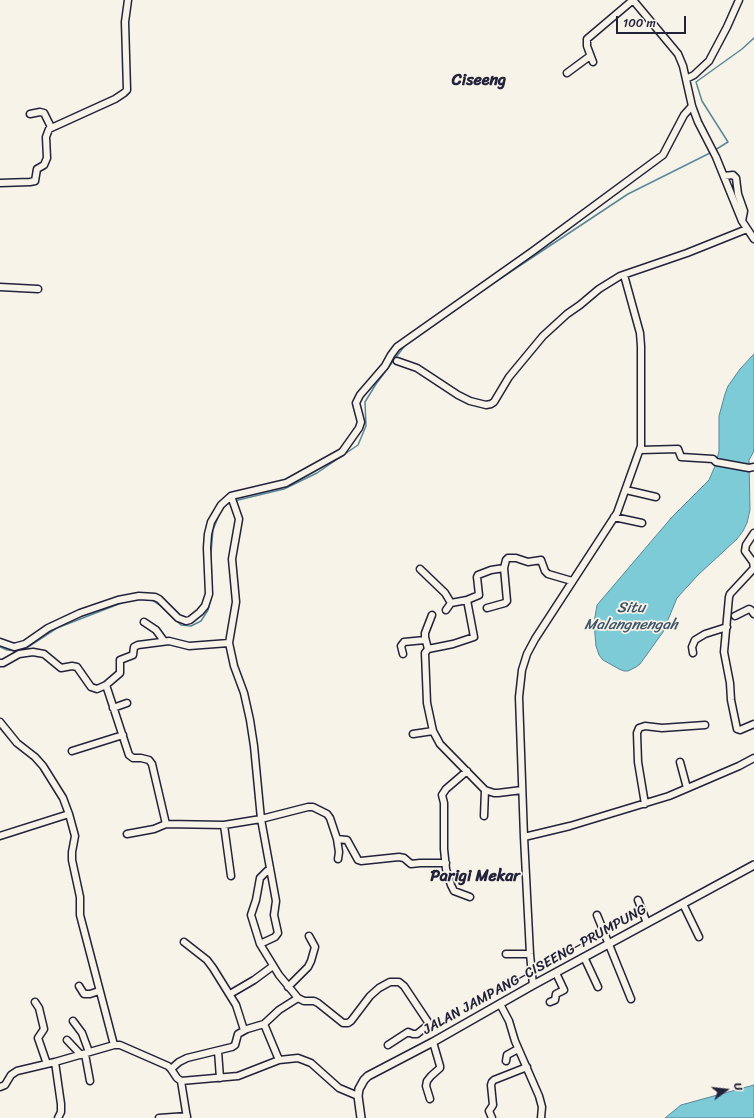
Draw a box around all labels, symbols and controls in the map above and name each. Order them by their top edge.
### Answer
scale bar [618,8,688,34]
text: 100 m [623,12,656,34]
district label: Ciseeng [452,71,506,91]
water label: Situ Malangnengah [584,599,678,634]
district label: Parigi Mekar [430,867,520,887]
street label: JALAN JAMPANG–CISEENG–PRUMPUNG [420,901,650,1039]
north arrow [706,1070,746,1110]
text: U [728,1081,748,1093]

